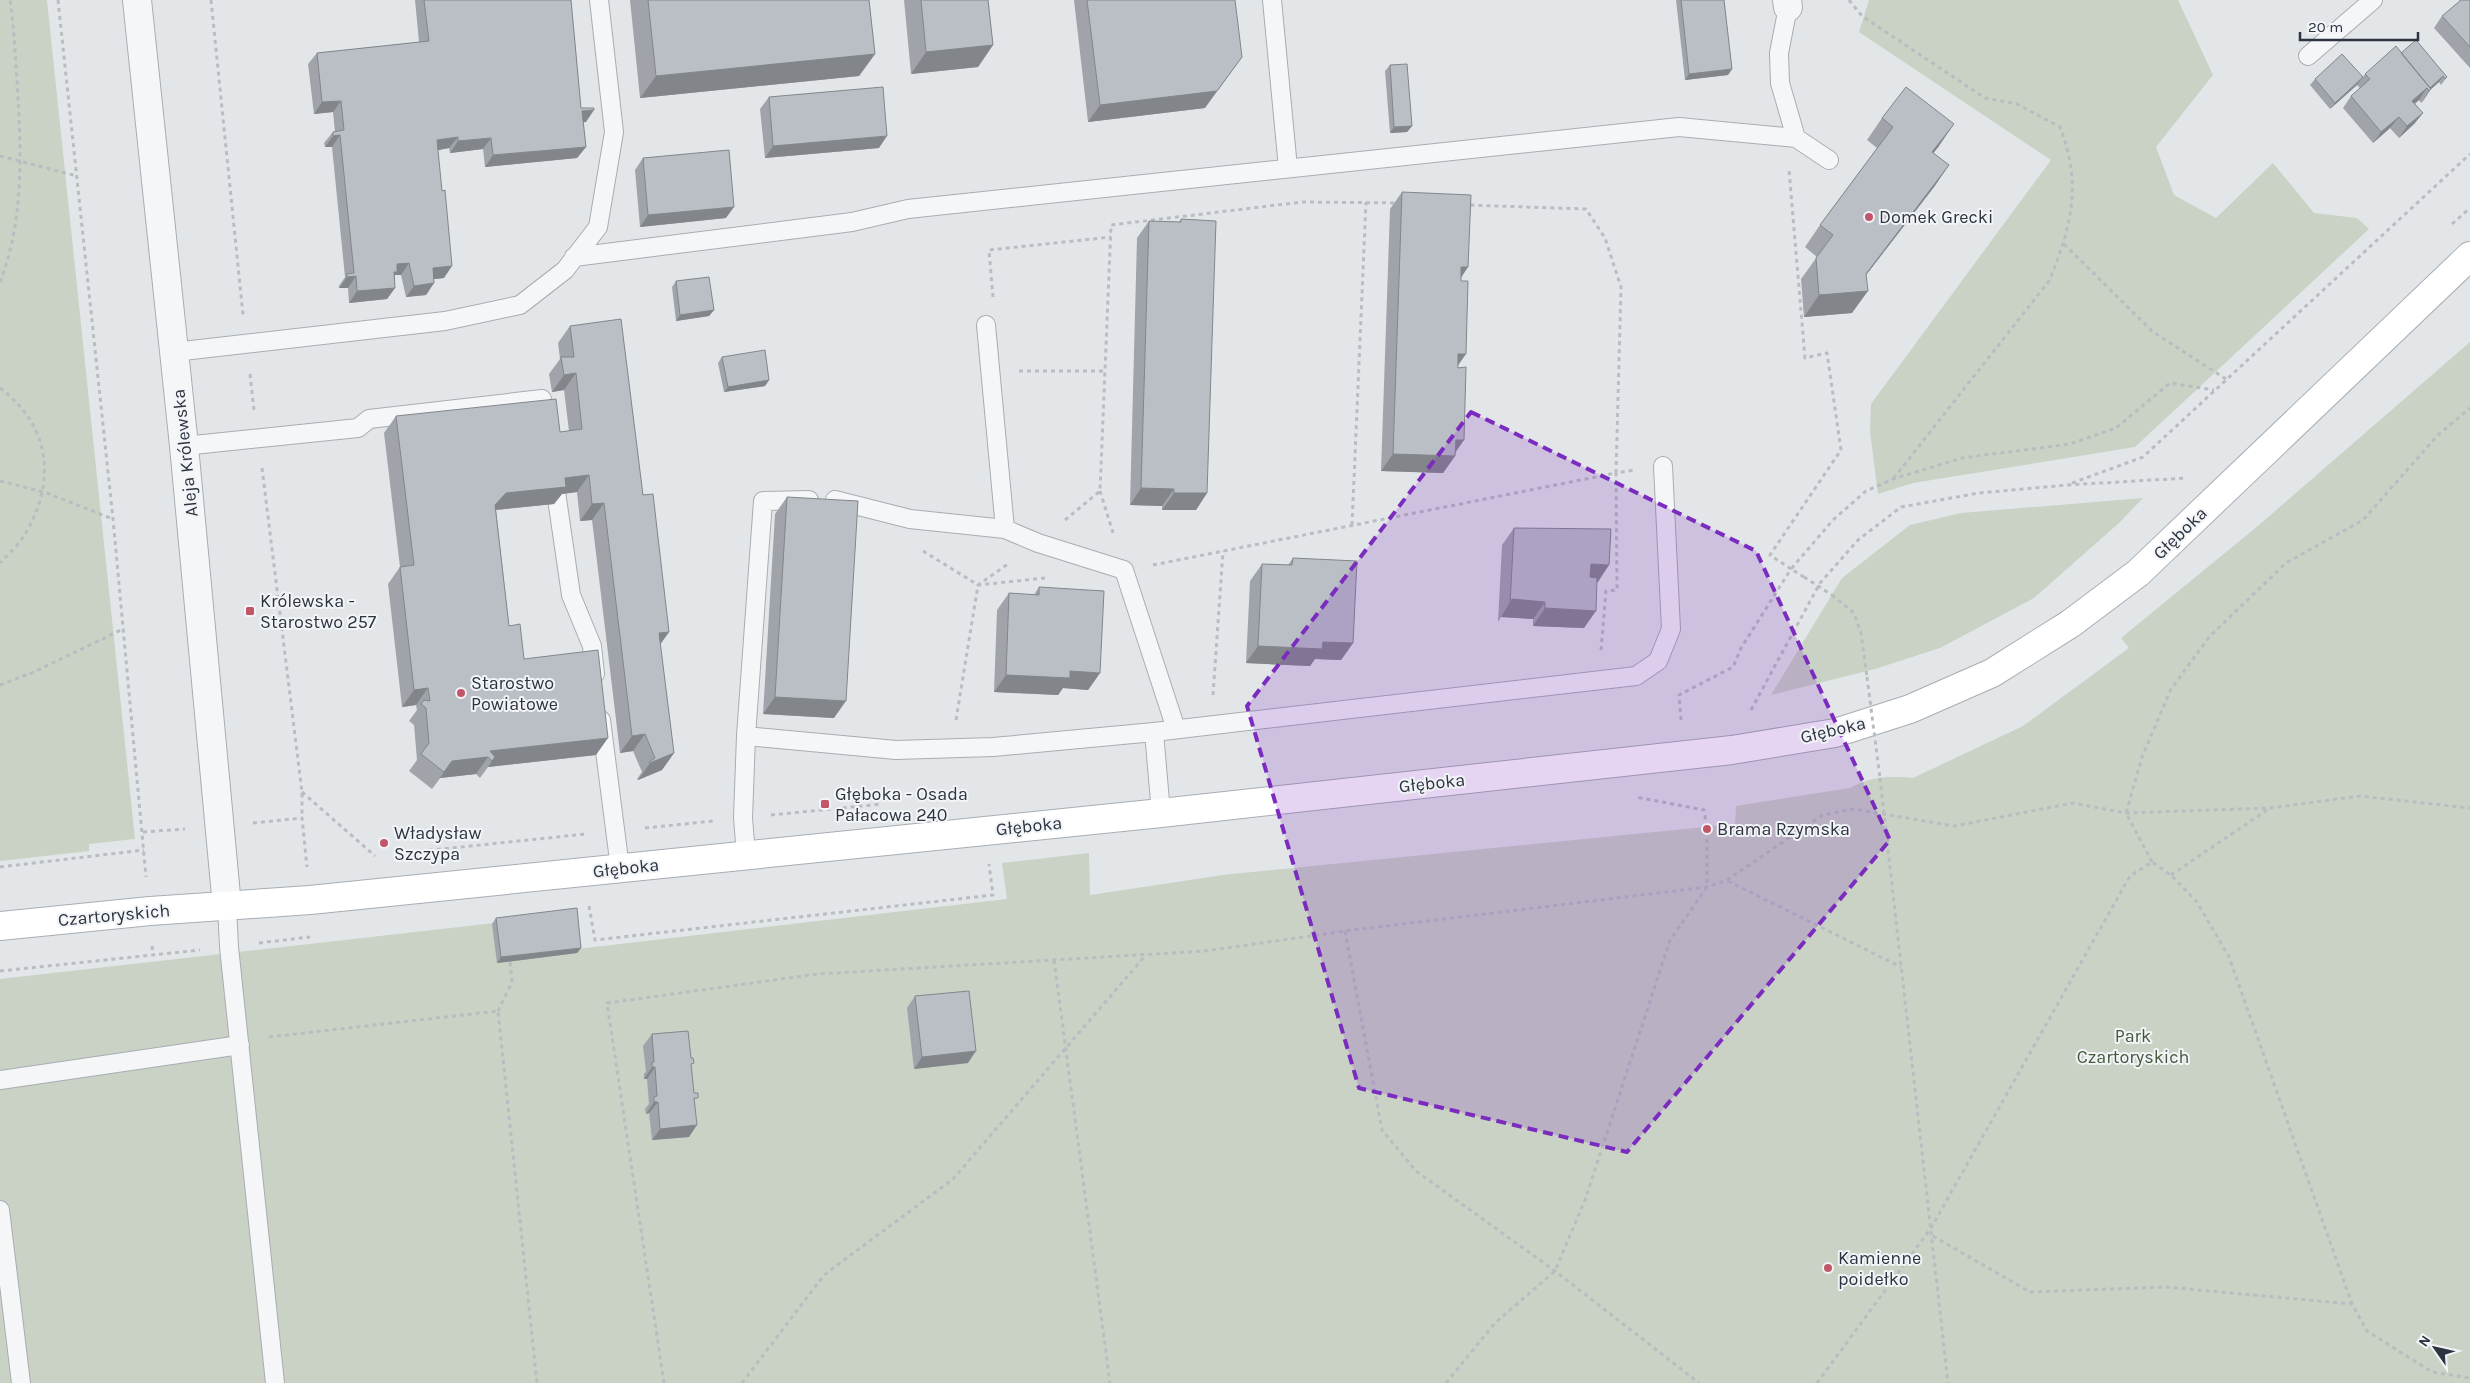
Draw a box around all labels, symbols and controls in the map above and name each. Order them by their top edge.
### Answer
scale bar [2300,10,2418,42]
text: 20 m [2308,18,2343,36]
place label: Domek Grecki [1879,206,1993,228]
marker: Domek Grecki [1863,211,1875,223]
street label: Aleja Królewska [167,388,203,518]
street label: Głęboka [2148,502,2212,564]
place label: Królewska - Starostwo 257 [260,590,377,633]
marker: Królewska - Starostwo 257 [244,605,256,617]
place label: Starostwo Powiatowe [471,672,558,715]
marker: Starostwo Powiatowe [455,687,467,699]
street label: Głęboka [1798,712,1868,748]
street label: Głęboka [1398,769,1466,797]
place label: Głęboka - Osada Pałacowa 240 [835,783,968,826]
marker: Głęboka - Osada Pałacowa 240 [819,798,831,810]
street label: Głęboka [995,812,1063,840]
place label: Brama Rzymska [1717,818,1850,840]
place label: Władysław Szczypa [394,822,482,865]
marker: Brama Rzymska [1701,823,1713,835]
marker: Władysław Szczypa [378,837,390,849]
street label: Głęboka [592,854,660,882]
street label: Czartoryskich [57,899,171,931]
park label: Park Czartoryskich [2077,1025,2189,1068]
place label: Kamienne poidełko [1838,1247,1921,1290]
marker: Kamienne poidełko [1822,1262,1834,1274]
north arrow [2410,1323,2460,1373]
text: N [2415,1332,2434,1350]

